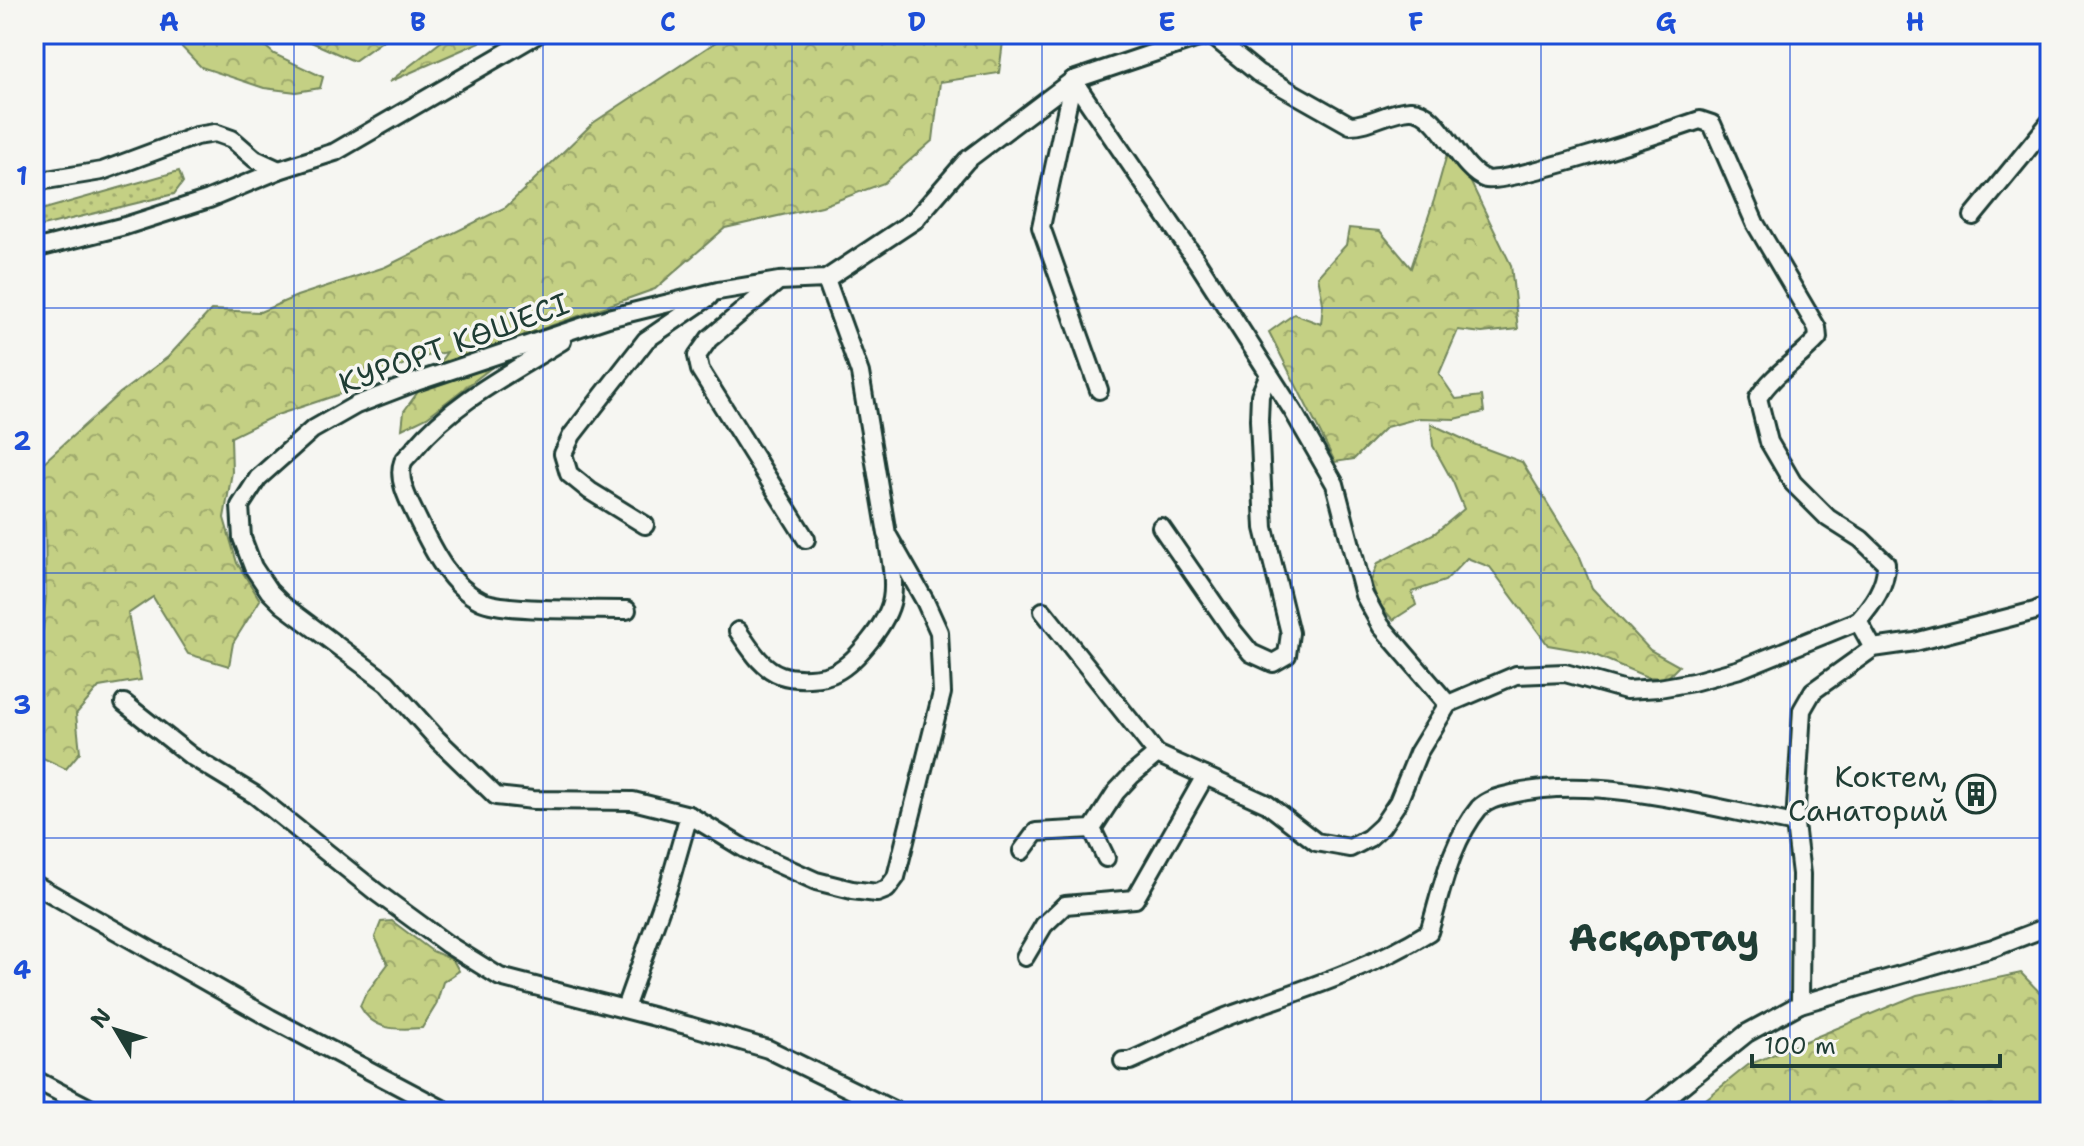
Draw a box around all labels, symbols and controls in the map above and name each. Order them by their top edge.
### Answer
text: A [159,4,179,39]
text: B [410,4,426,39]
text: C [660,4,676,39]
text: D [908,4,926,39]
text: E [1158,4,1176,39]
text: F [1408,4,1424,39]
text: G [1656,4,1677,39]
text: H [1906,4,1924,39]
text: 1 [16,158,28,193]
street label: КУРОРТ КӨШЕСІ [333,283,575,404]
text: 2 [13,423,31,458]
text: 3 [13,687,31,722]
place label: Коктем, Санаторий [1788,756,1948,831]
building icon: Коктем, Санаторий [1955,773,1997,815]
district label: Асқартау [1568,912,1760,963]
text: 4 [13,952,31,987]
north arrow [76,990,156,1070]
text: N [84,1002,117,1034]
scale bar [1752,1018,2000,1068]
text: 100 m [1764,1030,1836,1062]

